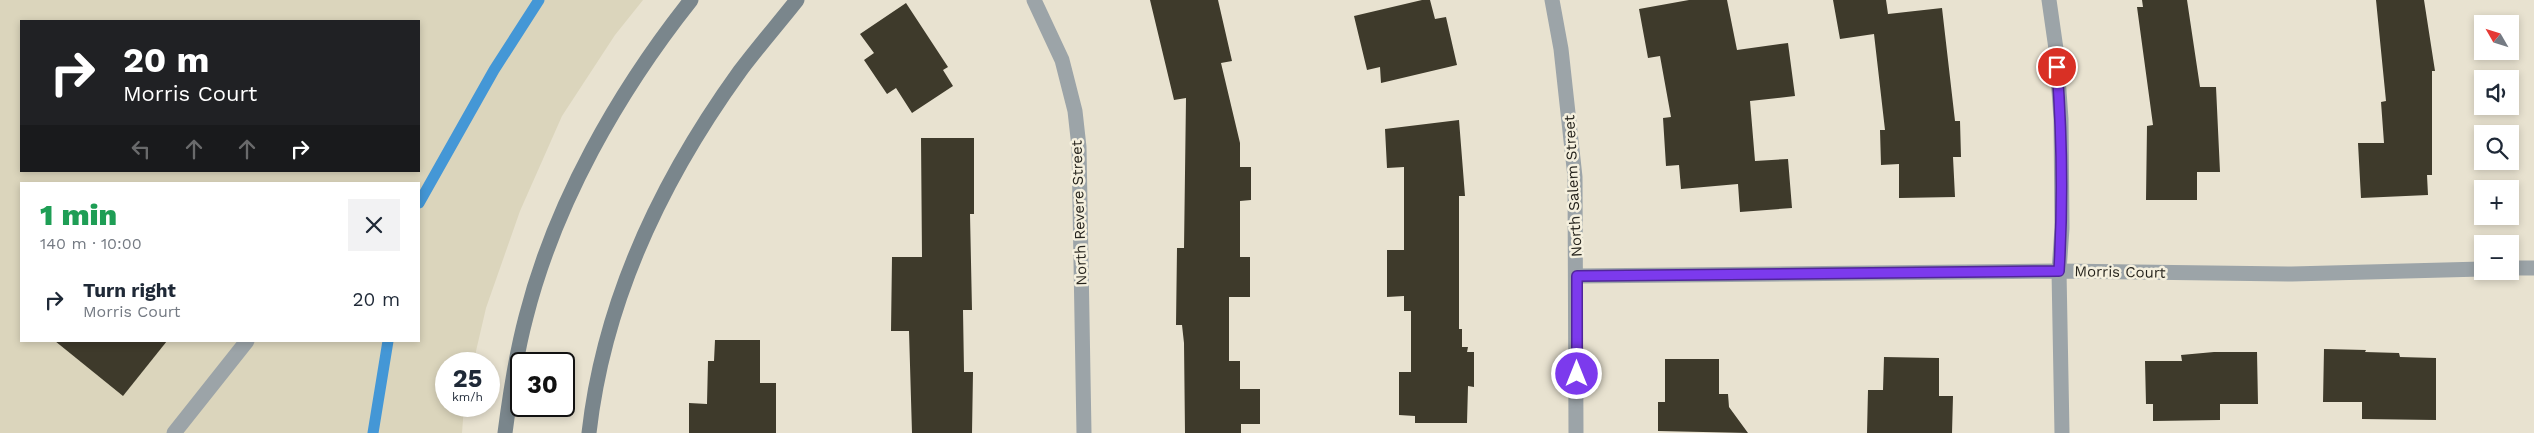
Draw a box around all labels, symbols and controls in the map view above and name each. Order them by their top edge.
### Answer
north arrow [2474,15,2519,60]
map controls [2474,15,2519,280]
text: 20 m [123,39,209,81]
icon: right [40,40,105,105]
pin [2036,46,2078,88]
icon: arrive [2043,53,2071,81]
button: sound [2474,70,2519,115]
text: Morris Court [123,81,257,106]
street label: North Salem Street [1560,114,1586,257]
button: search [2474,125,2519,170]
icon: left [127,135,155,163]
icon: ahead [180,135,208,163]
icon: ahead [233,135,261,163]
icon: right [286,135,314,163]
street label: North Revere Street [1067,139,1091,286]
button: + [2474,180,2519,225]
text: 1 min [40,197,117,232]
button: close [348,199,400,251]
text: 140 m · 10:00 [40,234,142,253]
button: − [2474,235,2519,280]
street label: Morris Court [2074,262,2167,282]
text: Turn right [83,279,176,302]
icon: right [40,286,68,314]
text: 20 m [353,288,400,311]
text: Morris Court [83,302,181,321]
position arrow [1550,347,1602,399]
speed limit sign: 30 [510,352,575,417]
text: 25 [453,364,482,393]
text: km/h [452,390,483,404]

